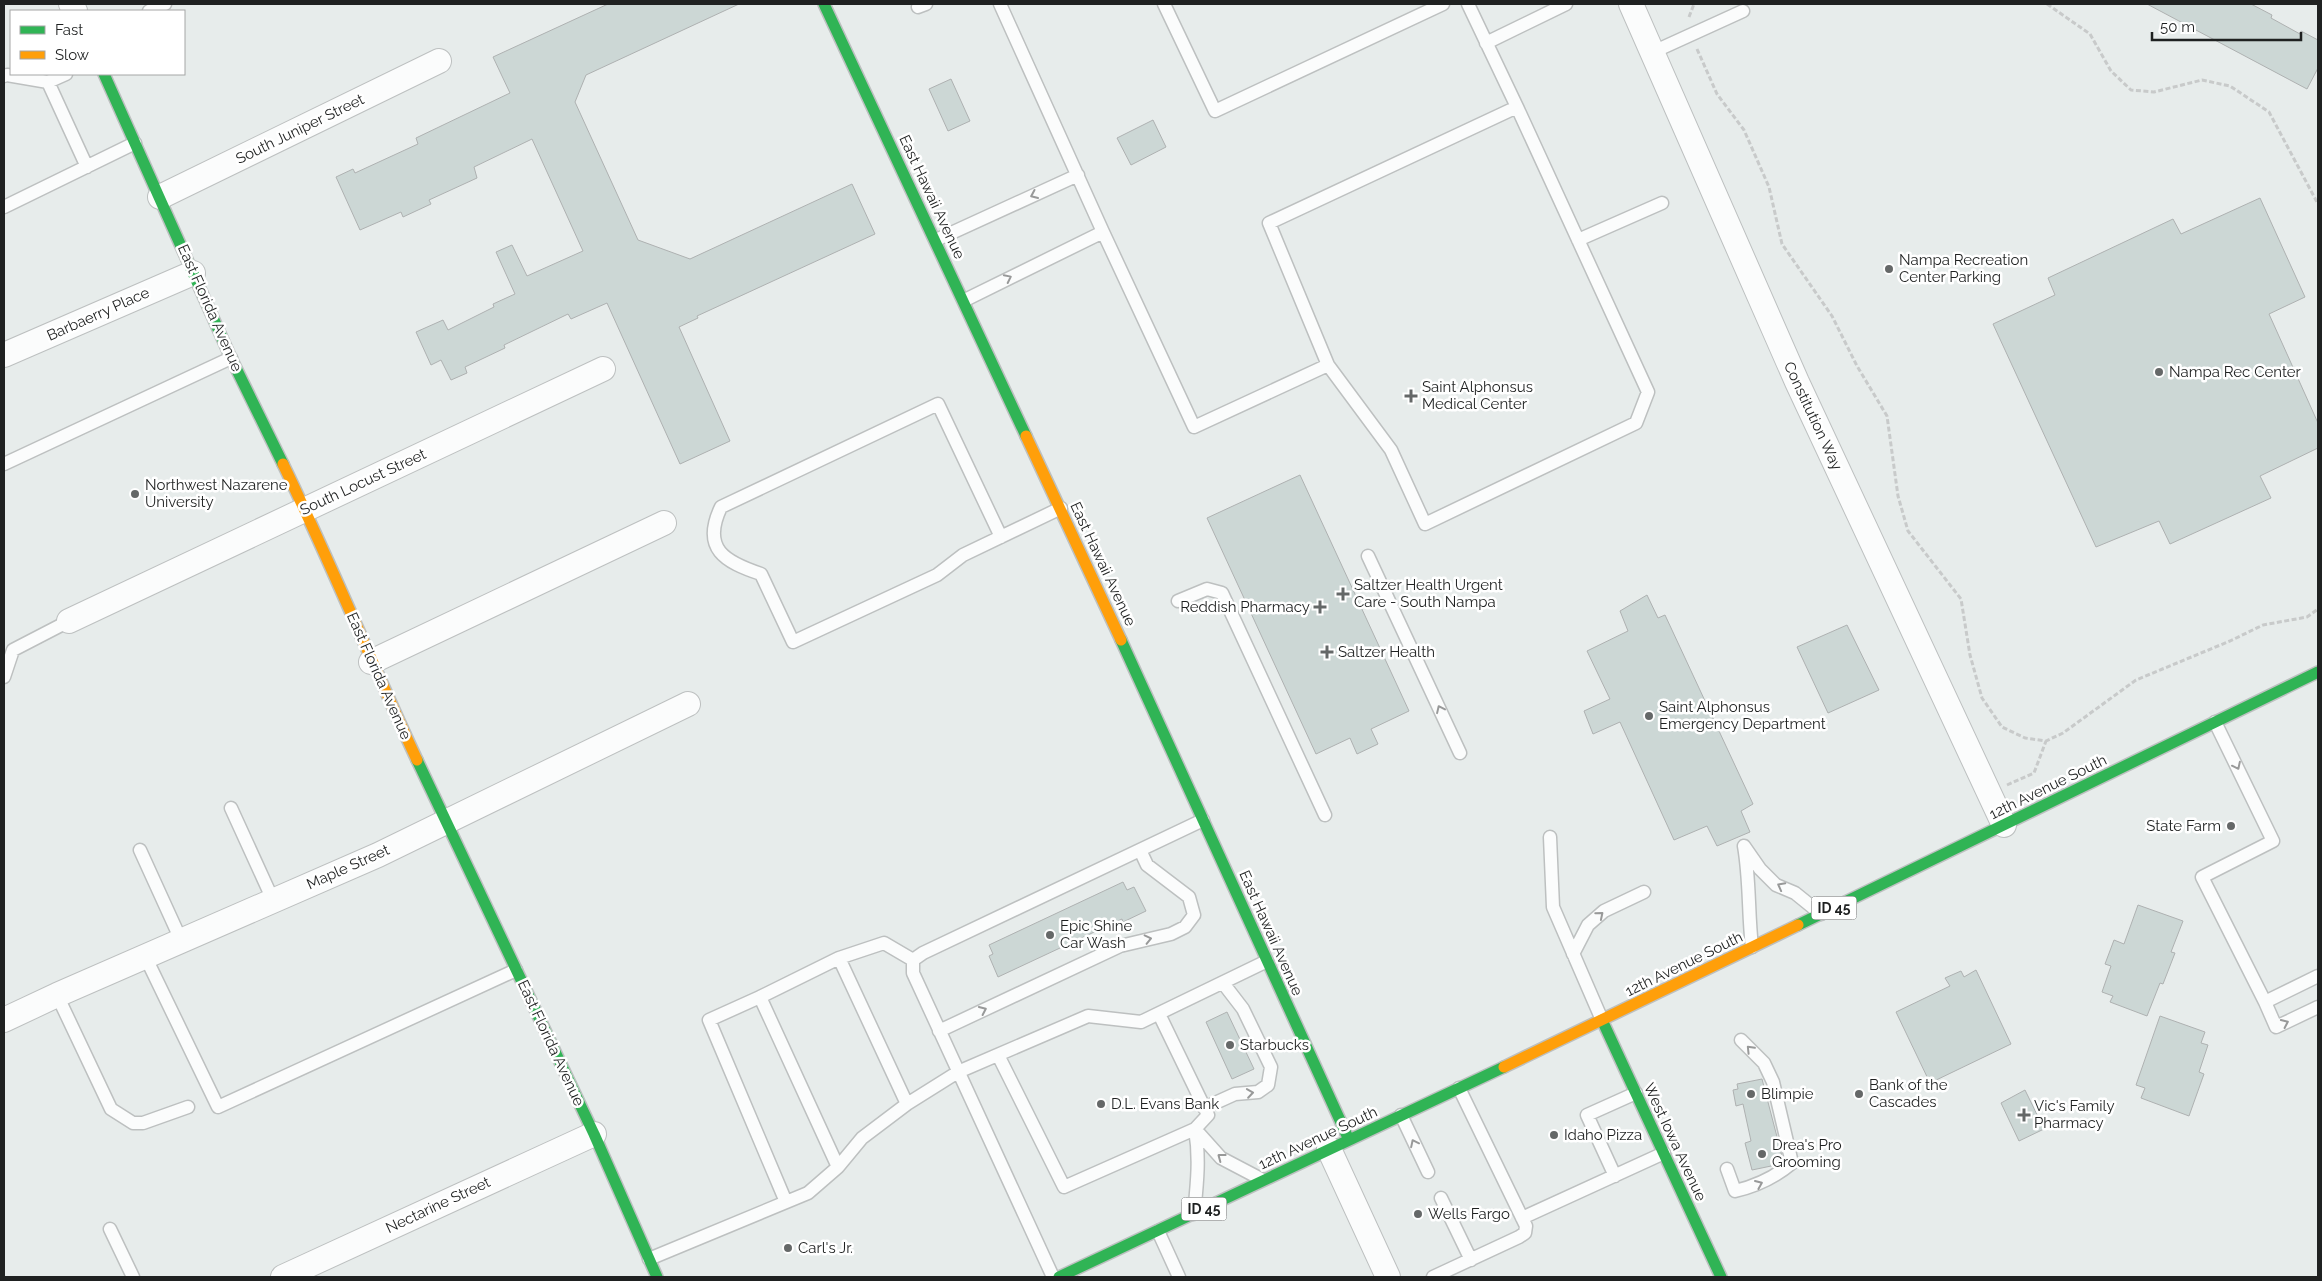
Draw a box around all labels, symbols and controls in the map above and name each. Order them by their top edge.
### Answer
legend [10,10,185,75]
scale bar [2152,10,2301,42]
text: 50 m [2160,18,2195,36]
text: Fast [55,21,83,39]
text: Slow [55,46,89,64]
street label: South Juniper Street [233,90,367,168]
street label: East Hawaii Avenue [895,132,969,262]
one-way arrow [1030,189,1039,200]
street label: East Florida Avenue [174,242,246,375]
place label: Nampa Recreation Center Parking [1899,251,2028,286]
marker: Nampa Recreation Center Parking [1883,263,1895,275]
one-way arrow [1003,274,1012,284]
street label: Barbaerry Place [44,283,152,345]
street label: Constitution Way [1780,359,1846,473]
place label: Nampa Rec Center [2169,363,2302,381]
marker: Nampa Rec Center [2153,366,2165,378]
place label: Saint Alphonsus Medical Center [1422,378,1533,413]
marker: Saint Alphonsus Medical Center [1404,389,1418,403]
street label: South Locust Street [297,445,429,519]
place label: Northwest Nazarene University [145,476,288,511]
marker: Northwest Nazarene University [129,488,141,500]
street label: East Hawaii Avenue [1066,499,1140,629]
place label: Saltzer Health Urgent Care - South Nampa [1354,576,1503,611]
marker: Saltzer Health Urgent Care - South Nampa [1336,587,1350,601]
place label: Reddish Pharmacy [1180,598,1310,616]
marker: Reddish Pharmacy [1314,601,1326,613]
street label: East Florida Avenue [343,610,415,743]
place label: Saltzer Health [1338,643,1435,661]
marker: Saltzer Health [1320,645,1334,659]
place label: Saint Alphonsus Emergency Department [1659,698,1826,733]
one-way arrow [1435,705,1446,714]
marker: Saint Alphonsus Emergency Department [1643,710,1655,722]
street label: 12th Avenue South [1986,751,2110,823]
one-way arrow [2230,761,2241,770]
place label: State Farm [2146,817,2221,835]
marker: State Farm [2225,820,2237,832]
street label: Maple Street [304,841,392,893]
street label: East Hawaii Avenue [1235,868,1307,998]
one-way arrow [1777,882,1786,892]
road number: ID 45 [1812,896,1856,920]
one-way arrow [1595,911,1604,920]
place label: Epic Shine Car Wash [1060,917,1133,952]
street label: 12th Avenue South [1622,928,1746,1000]
marker: Epic Shine Car Wash [1044,929,1056,941]
one-way arrow [1144,934,1153,945]
street label: East Florida Avenue [514,977,588,1109]
one-way arrow [978,1007,987,1017]
one-way arrow [2280,1018,2289,1029]
place label: Starbucks [1240,1036,1309,1054]
marker: Starbucks [1224,1039,1236,1051]
one-way arrow [1747,1046,1756,1055]
place label: Bank of the Cascades [1869,1076,1948,1111]
street label: West Iowa Avenue [1640,1080,1710,1204]
place label: Blimpie [1761,1085,1814,1103]
one-way arrow [1246,1088,1255,1098]
marker: Blimpie [1745,1088,1757,1100]
marker: Bank of the Cascades [1853,1088,1865,1100]
place label: D.L. Evans Bank [1111,1095,1219,1113]
place label: Vic's Family Pharmacy [2034,1097,2115,1132]
marker: D.L. Evans Bank [1095,1098,1107,1110]
street label: 12th Avenue South [1256,1103,1380,1173]
marker: Vic's Family Pharmacy [2018,1109,2030,1121]
place label: Idaho Pizza [1564,1126,1642,1144]
marker: Idaho Pizza [1548,1129,1560,1141]
place label: Drea's Pro Grooming [1772,1136,1842,1171]
one-way arrow [1411,1140,1421,1149]
marker: Drea's Pro Grooming [1756,1148,1768,1160]
one-way arrow [1217,1154,1227,1163]
street label: Nectarine Street [383,1173,493,1237]
one-way arrow [1754,1179,1763,1190]
road number: ID 45 [1182,1198,1226,1220]
place label: Wells Fargo [1428,1205,1510,1223]
marker: Wells Fargo [1412,1208,1424,1220]
place label: Carl's Jr. [798,1239,853,1257]
marker: Carl's Jr. [782,1242,794,1254]

